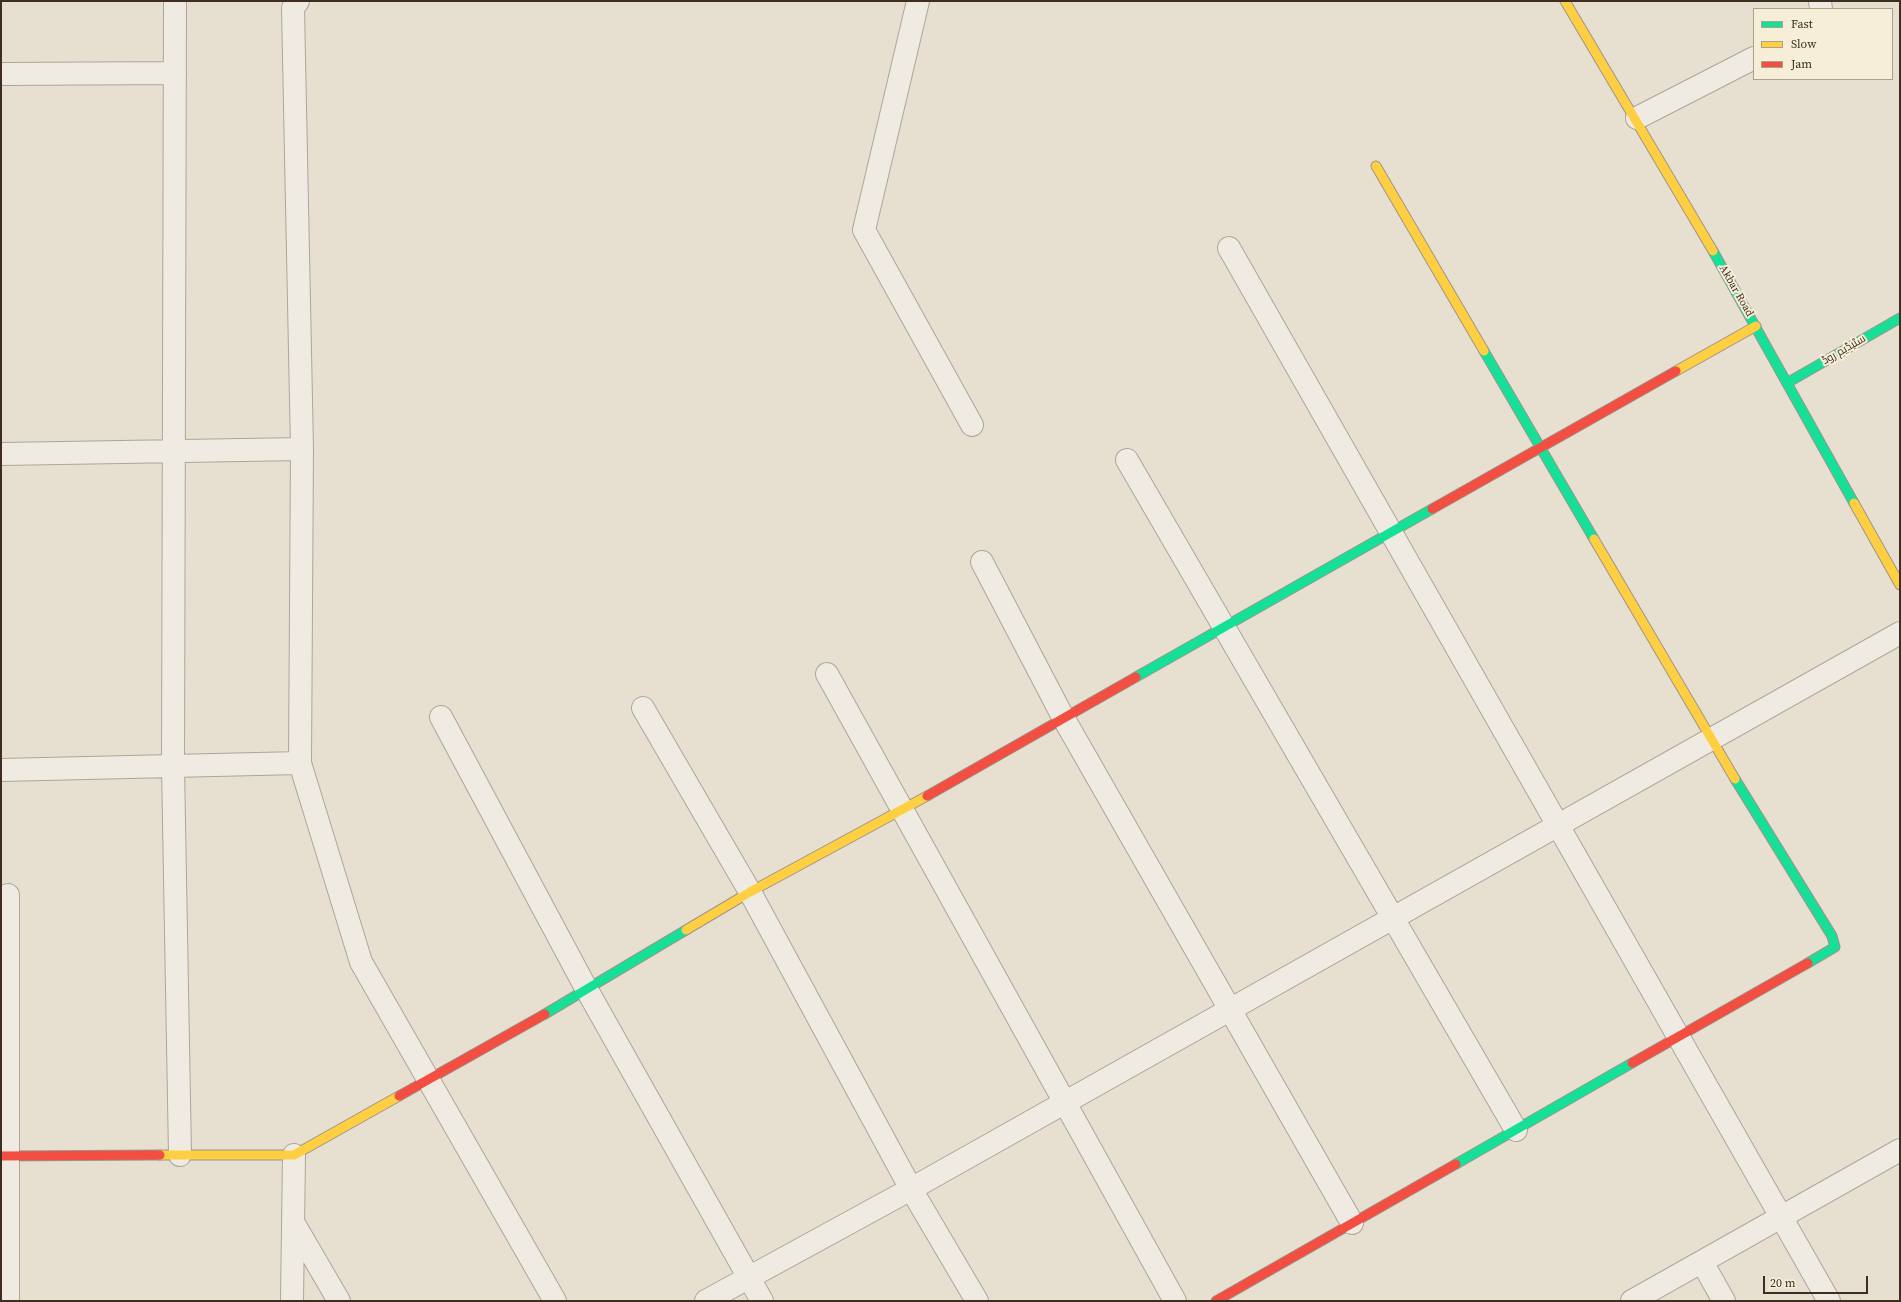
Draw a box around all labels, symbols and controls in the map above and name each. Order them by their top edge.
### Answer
legend [1753,8,1893,80]
text: Fast [1791,16,1813,32]
text: Slow [1791,36,1816,52]
text: Jam [1791,56,1812,72]
street label: Akbar Road [1716,263,1756,319]
street label: سٹیڈیم روڈ [1820,332,1868,368]
scale bar [1765,1268,1870,1294]
text: 20 m [1770,1275,1796,1291]

